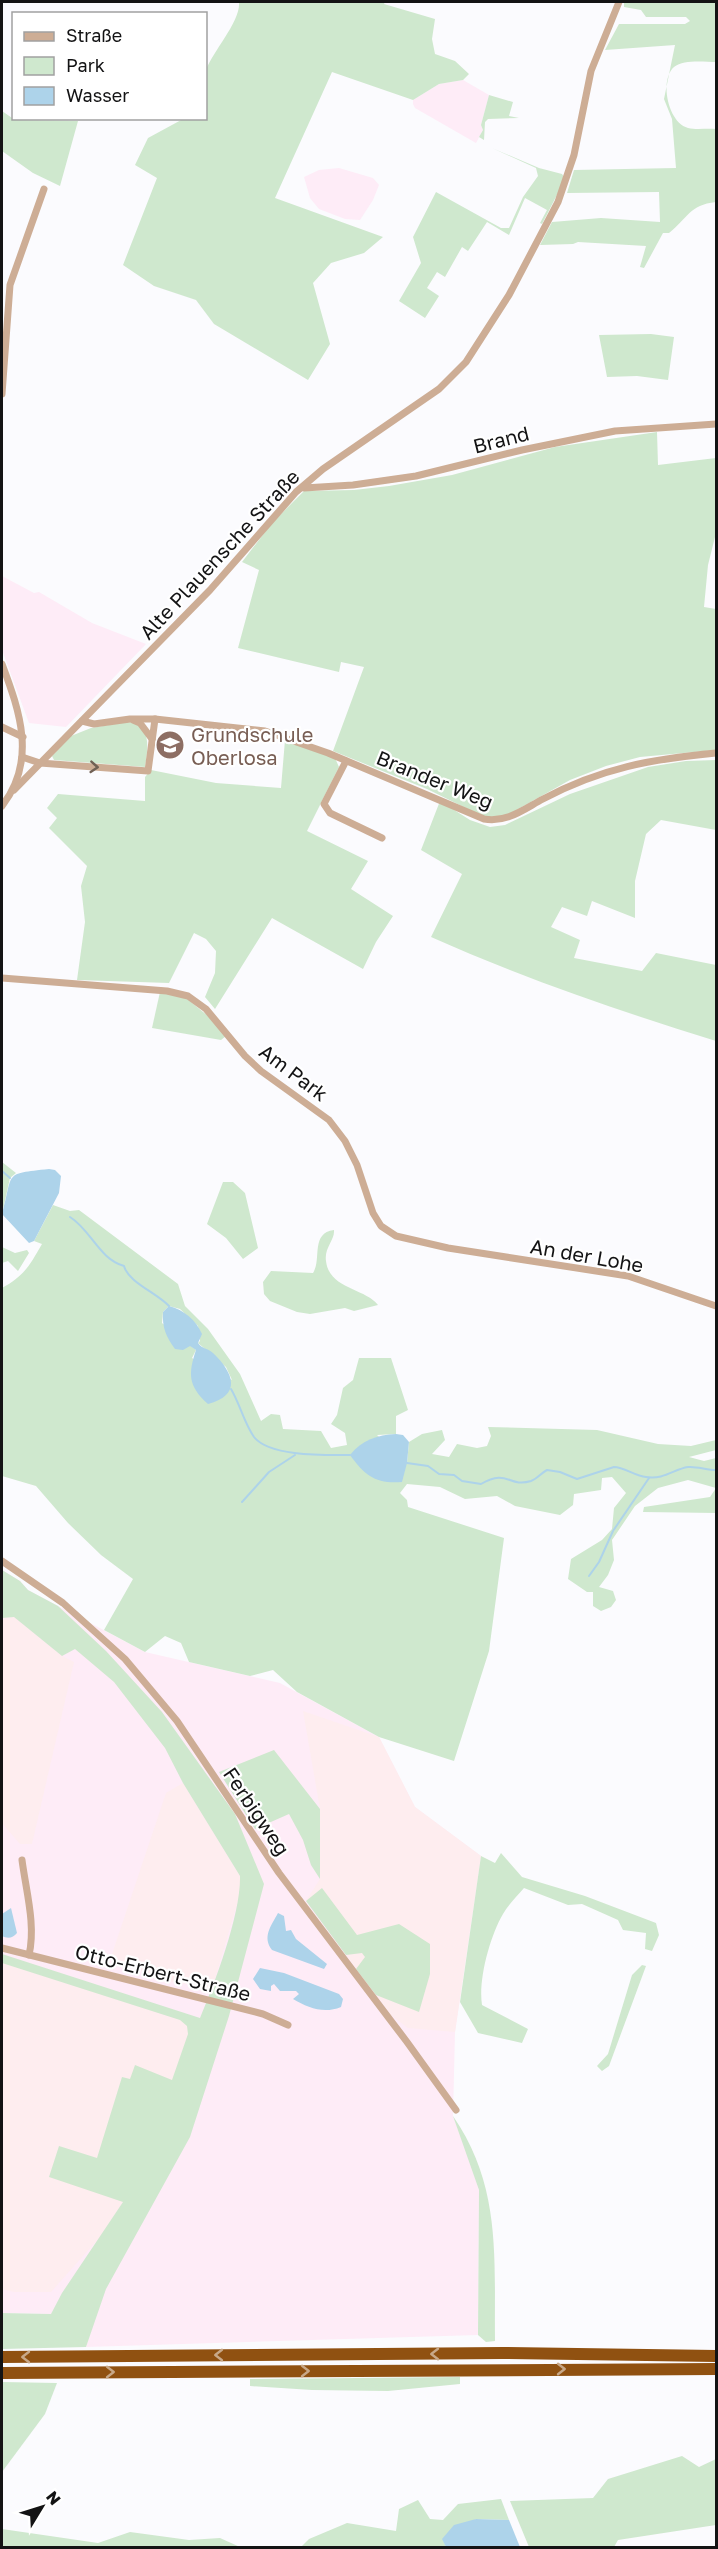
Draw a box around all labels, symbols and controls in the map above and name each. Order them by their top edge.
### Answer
legend [12,12,207,120]
text: Straße [66,24,122,46]
text: Park [66,54,105,76]
text: Wasser [66,84,129,106]
street label: Brand [470,420,532,458]
street label: Alte Plauensche Straße [134,464,304,644]
place label: Grundschule Oberlosa [191,722,313,769]
school or university icon: Grundschule Oberlosa [154,729,186,761]
street label: Brander Weg [373,745,497,813]
one-way arrow [90,760,99,773]
street label: Am Park [255,1039,333,1105]
street label: An der Lohe [529,1233,645,1277]
street label: Ferbigweg [219,1762,295,1860]
street label: Otto-Erbert-Straße [73,1939,253,2005]
one-way arrow [431,2347,440,2360]
one-way arrow [215,2349,224,2361]
one-way arrow [21,2351,30,2363]
one-way arrow [556,2363,565,2375]
one-way arrow [300,2364,309,2377]
one-way arrow [105,2366,114,2378]
north arrow [12,2477,72,2537]
text: N [42,2487,65,2509]

